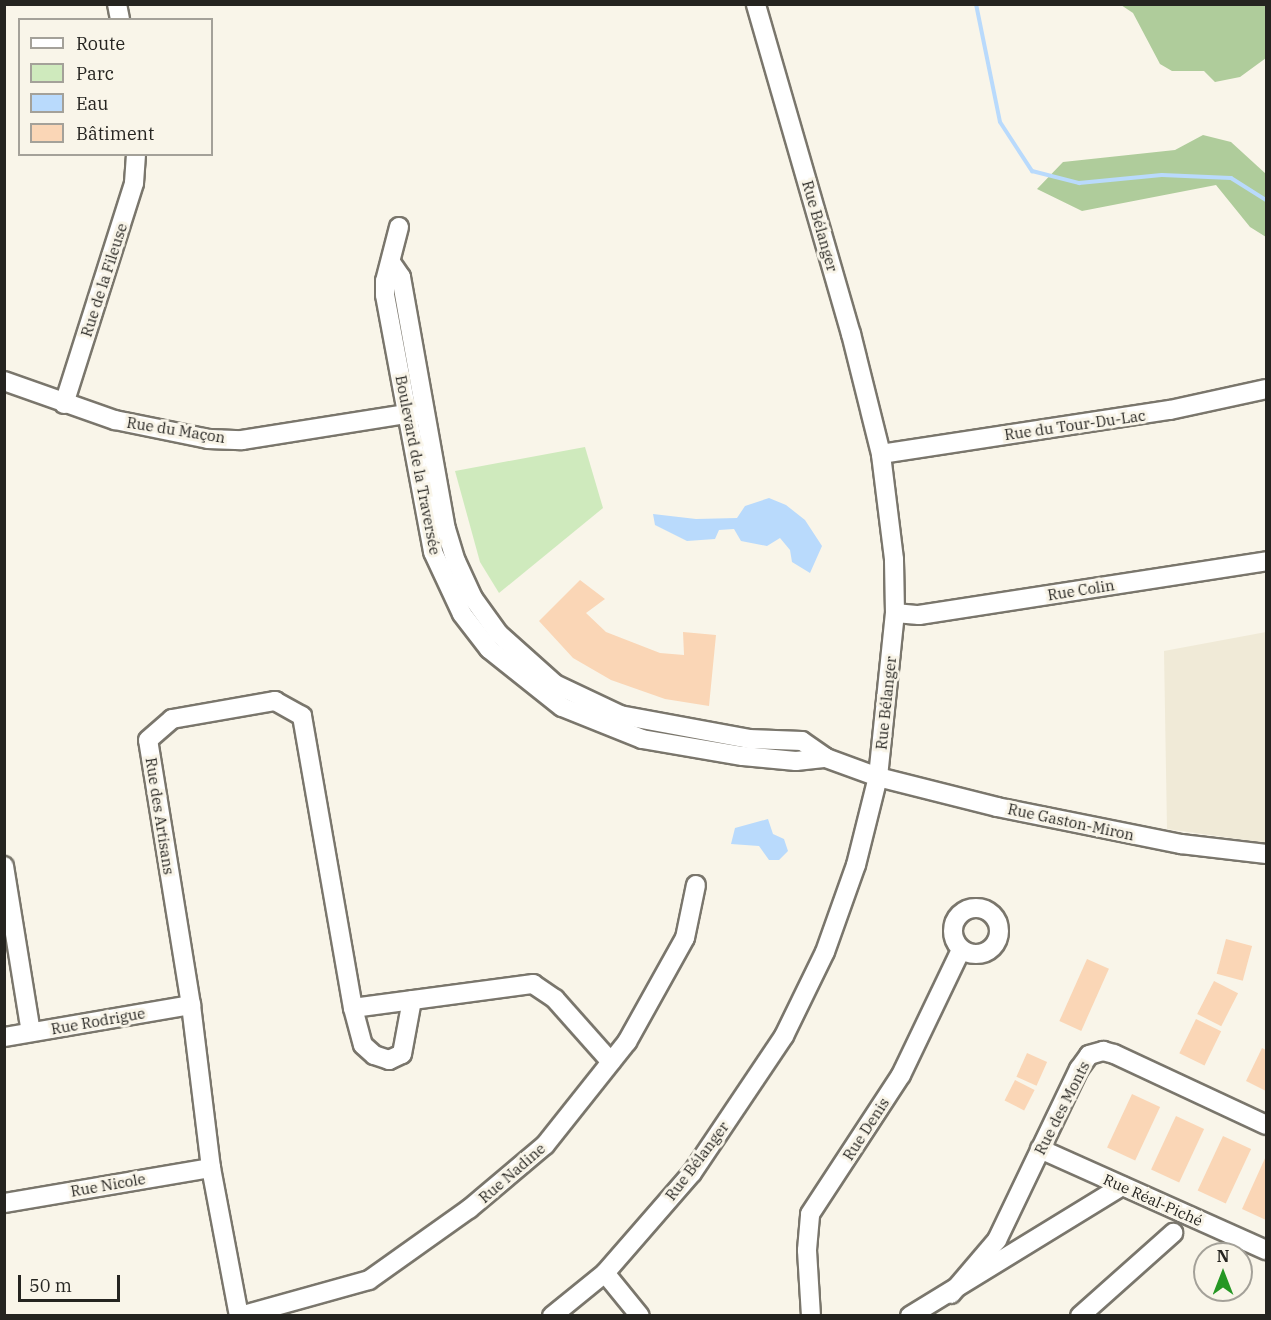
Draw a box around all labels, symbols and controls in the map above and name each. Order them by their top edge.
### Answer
legend [18,18,213,156]
text: Route [76,32,125,55]
text: Parc [76,62,114,85]
text: Eau [76,92,108,115]
text: Bâtiment [76,122,154,145]
street label: Rue Bélanger [798,178,842,274]
street label: Rue de la Fileuse [77,221,131,339]
street label: Boulevard de la Traversée [392,374,444,556]
street label: Rue du Tour-Du-Lac [1003,406,1147,444]
street label: Rue du Maçon [125,413,227,447]
street label: Rue Colin [1046,576,1116,604]
street label: Rue Bélanger [872,655,900,751]
street label: Rue des Artisans [142,756,178,876]
street label: Rue Gaston-Miron [1006,800,1136,844]
street label: Rue Rodrigue [50,1004,146,1038]
street label: Rue des Monts [1031,1058,1093,1158]
street label: Rue Denis [839,1094,893,1164]
street label: Rue Bélanger [662,1118,732,1204]
street label: Rue Nadine [475,1139,549,1207]
street label: Rue Nicole [69,1170,147,1200]
street label: Rue Réal-Piché [1101,1170,1205,1230]
north arrow [1193,1242,1253,1302]
text: N [1217,1246,1229,1266]
scale bar [21,1263,123,1301]
text: 50 m [29,1274,72,1297]

